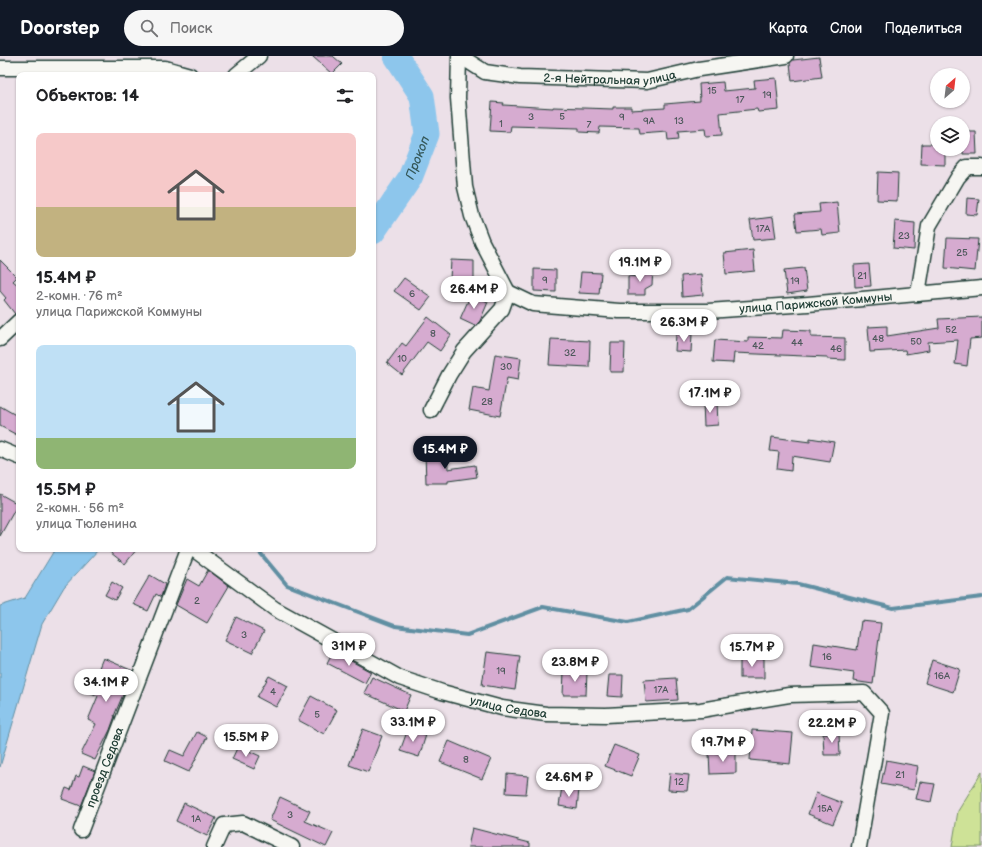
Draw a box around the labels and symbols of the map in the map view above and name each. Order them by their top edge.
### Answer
street label: 2-я Нейтральная улица [543,67,677,89]
north arrow [930,68,970,108]
house number: 15 [707,85,717,97]
house number: 19 [762,89,772,101]
house number: 17 [736,94,744,106]
house number: 3 [528,111,534,123]
house number: 5 [559,111,565,123]
house number: 9 [619,111,625,123]
house number: 9А [643,115,656,127]
house number: 13 [674,115,684,127]
house number: 1 [499,118,503,130]
house number: 7 [587,119,592,131]
water label: Прокоп [402,134,434,182]
house number: 17А [756,223,771,235]
house number: 23 [898,230,910,242]
house number: 25 [956,247,968,259]
pin: 19.1M ₽ [603,249,677,283]
house number: 21 [857,270,867,282]
house number: 9 [542,274,548,286]
house number: 19 [790,275,800,287]
pin: 26.4M ₽ [437,276,511,310]
house number: 6 [409,288,415,300]
street label: улица Парижской Коммуны [739,289,893,316]
pin: 26.3M ₽ [647,309,721,343]
house number: 52 [945,324,957,336]
house number: 8 [430,328,436,340]
house number: 48 [872,333,884,345]
house number: 50 [910,336,922,348]
house number: 44 [791,337,803,349]
house number: 42 [752,340,764,352]
house number: 46 [830,343,842,355]
house number: 32 [564,347,576,359]
house number: 10 [397,353,407,365]
house number: 30 [500,361,512,373]
pin: 17.1M ₽ [673,380,747,414]
house number: 28 [481,396,493,408]
pin: 15.4M ₽ [408,436,482,470]
house number: 2 [194,595,200,607]
house number: 3 [241,629,247,641]
pin: 31M ₽ [321,633,377,667]
pin: 15.7M ₽ [715,634,789,668]
pin: 23.8M ₽ [538,649,612,683]
house number: 16 [822,651,832,663]
house number: 19 [496,665,506,677]
pin: 34.1M ₽ [69,669,143,703]
house number: 16А [934,670,951,682]
house number: 17А [654,684,669,696]
house number: 4 [270,686,276,698]
street label: улица Седова [468,692,548,722]
house number: 5 [314,709,320,721]
pin: 33.1M ₽ [376,709,450,743]
pin: 22.2M ₽ [795,710,869,744]
pin: 15.5M ₽ [209,724,283,758]
street label: проезд Седова [83,725,127,810]
pin: 19.7M ₽ [686,729,760,763]
house number: 8 [463,754,469,766]
pin: 24.6M ₽ [532,764,606,798]
house number: 21 [895,769,905,781]
house number: 12 [674,776,684,788]
house number: 15А [817,803,834,815]
house number: 3 [287,809,293,821]
house number: 1А [191,813,202,825]

